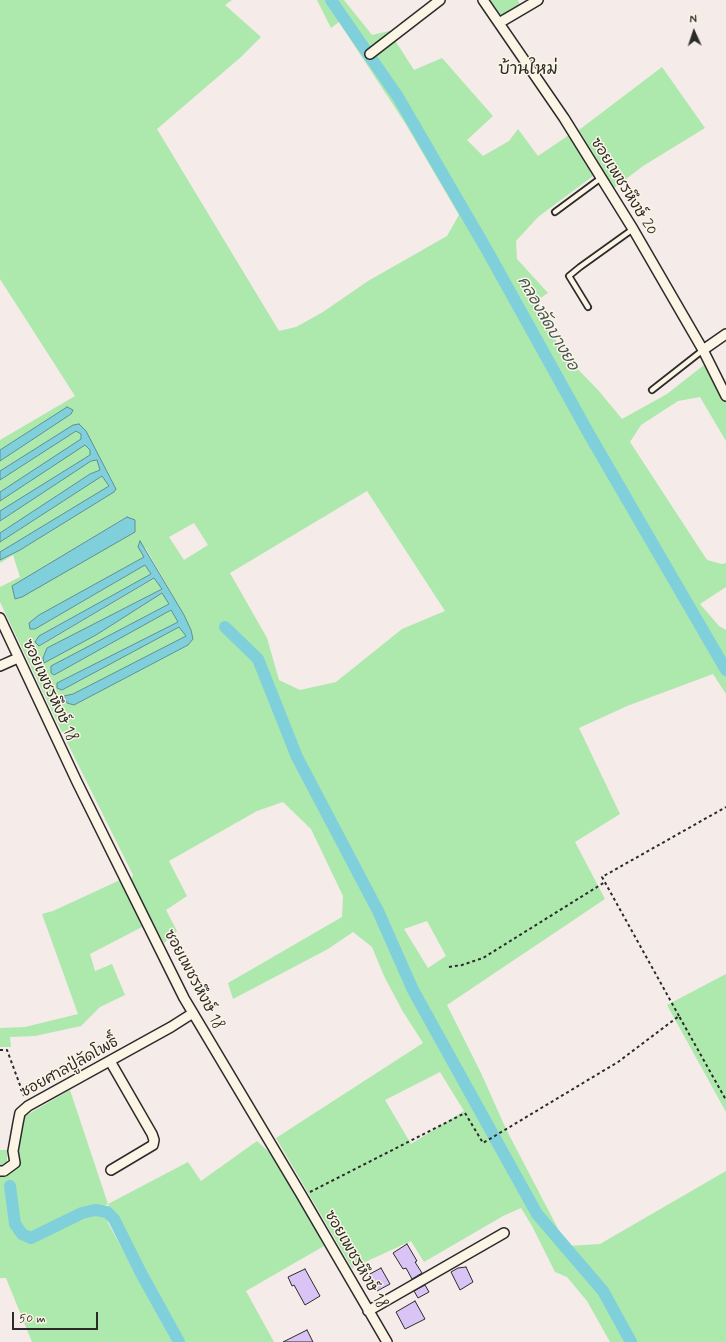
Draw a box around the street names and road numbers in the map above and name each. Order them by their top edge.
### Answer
street label: ซอยเพชรหึงษ์ 20 [586,135,660,239]
street label: ซอยเพชรหึงษ์ 18 [18,637,80,745]
street label: ซอยเพชรหึงษ์ 18 [159,927,227,1033]
street label: ซอยศาลปู่ลัดโพธิ์ [18,1034,122,1102]
street label: ซอยเพชรหึงษ์ 18 [320,1208,390,1312]

